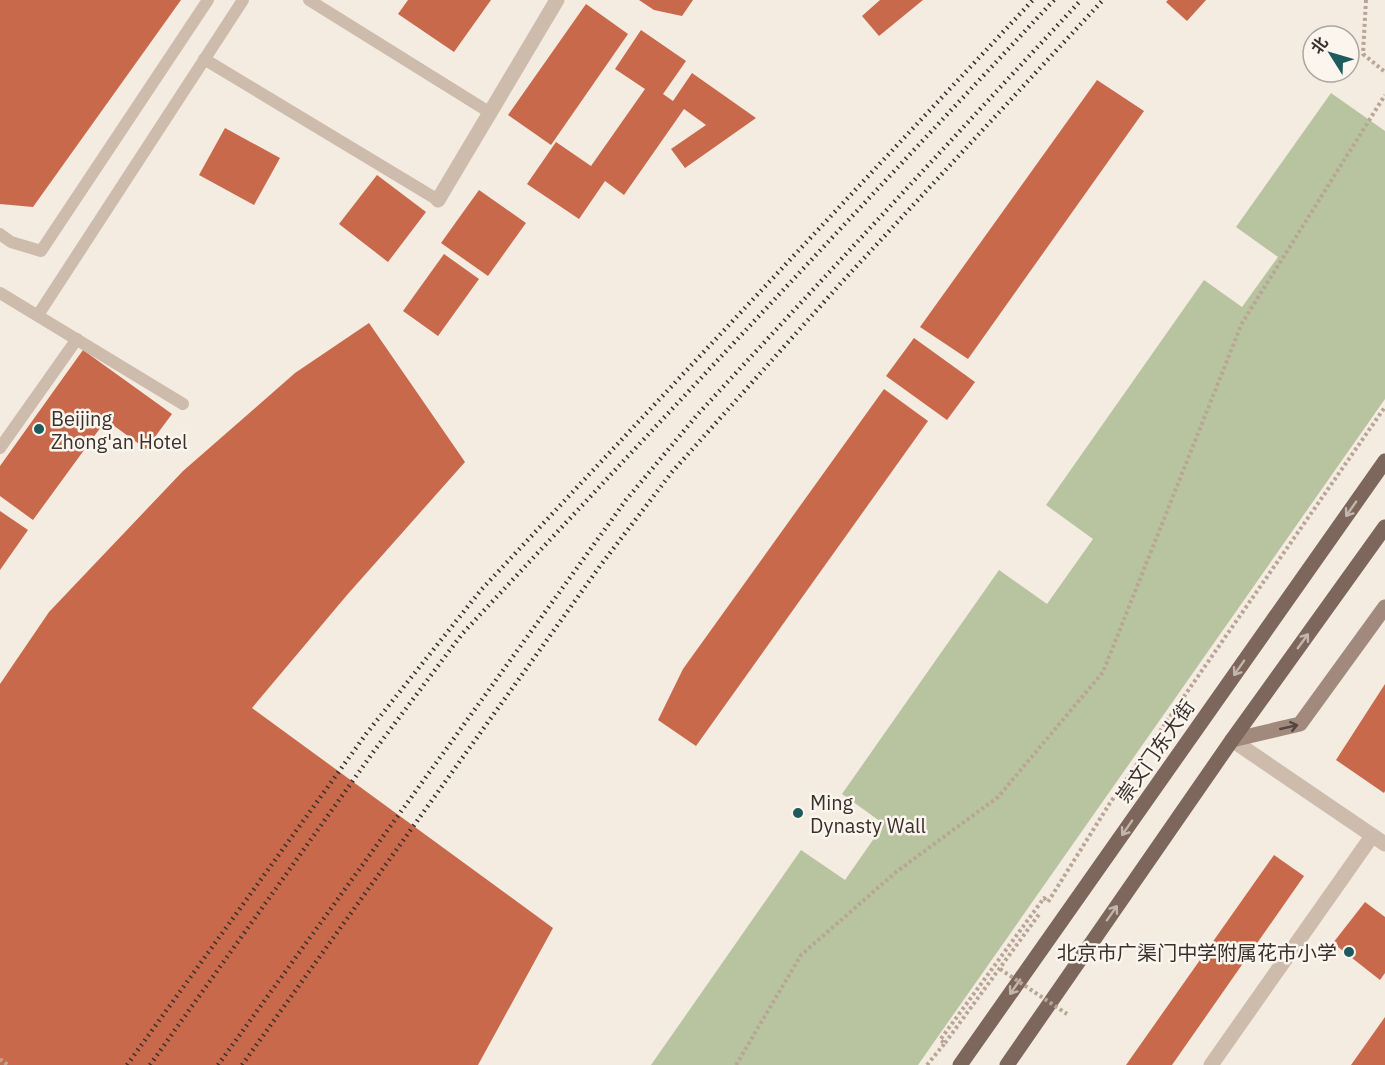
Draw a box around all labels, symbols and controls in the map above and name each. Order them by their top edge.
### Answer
north arrow [1301,24,1361,84]
text: 北 [1306,33,1332,57]
place label: Beijing Zhong'an Hotel [51,405,187,455]
marker: Beijing Zhong'an Hotel [32,422,46,436]
one-way arrow [1345,500,1357,516]
one-way arrow [1297,633,1309,650]
one-way arrow [1233,659,1245,676]
street label: 崇文门东大街 [1110,694,1200,808]
one-way arrow [1279,720,1298,732]
place label: Ming Dynasty Wall [810,789,926,839]
marker: Ming Dynasty Wall [791,806,805,820]
one-way arrow [1121,819,1133,835]
one-way arrow [1106,906,1118,922]
place label: 北京市广渠门中学附属花市小学 [1057,939,1337,966]
marker: 北京市广渠门中学附属花市小学 [1342,945,1356,959]
one-way arrow [1009,978,1021,995]

